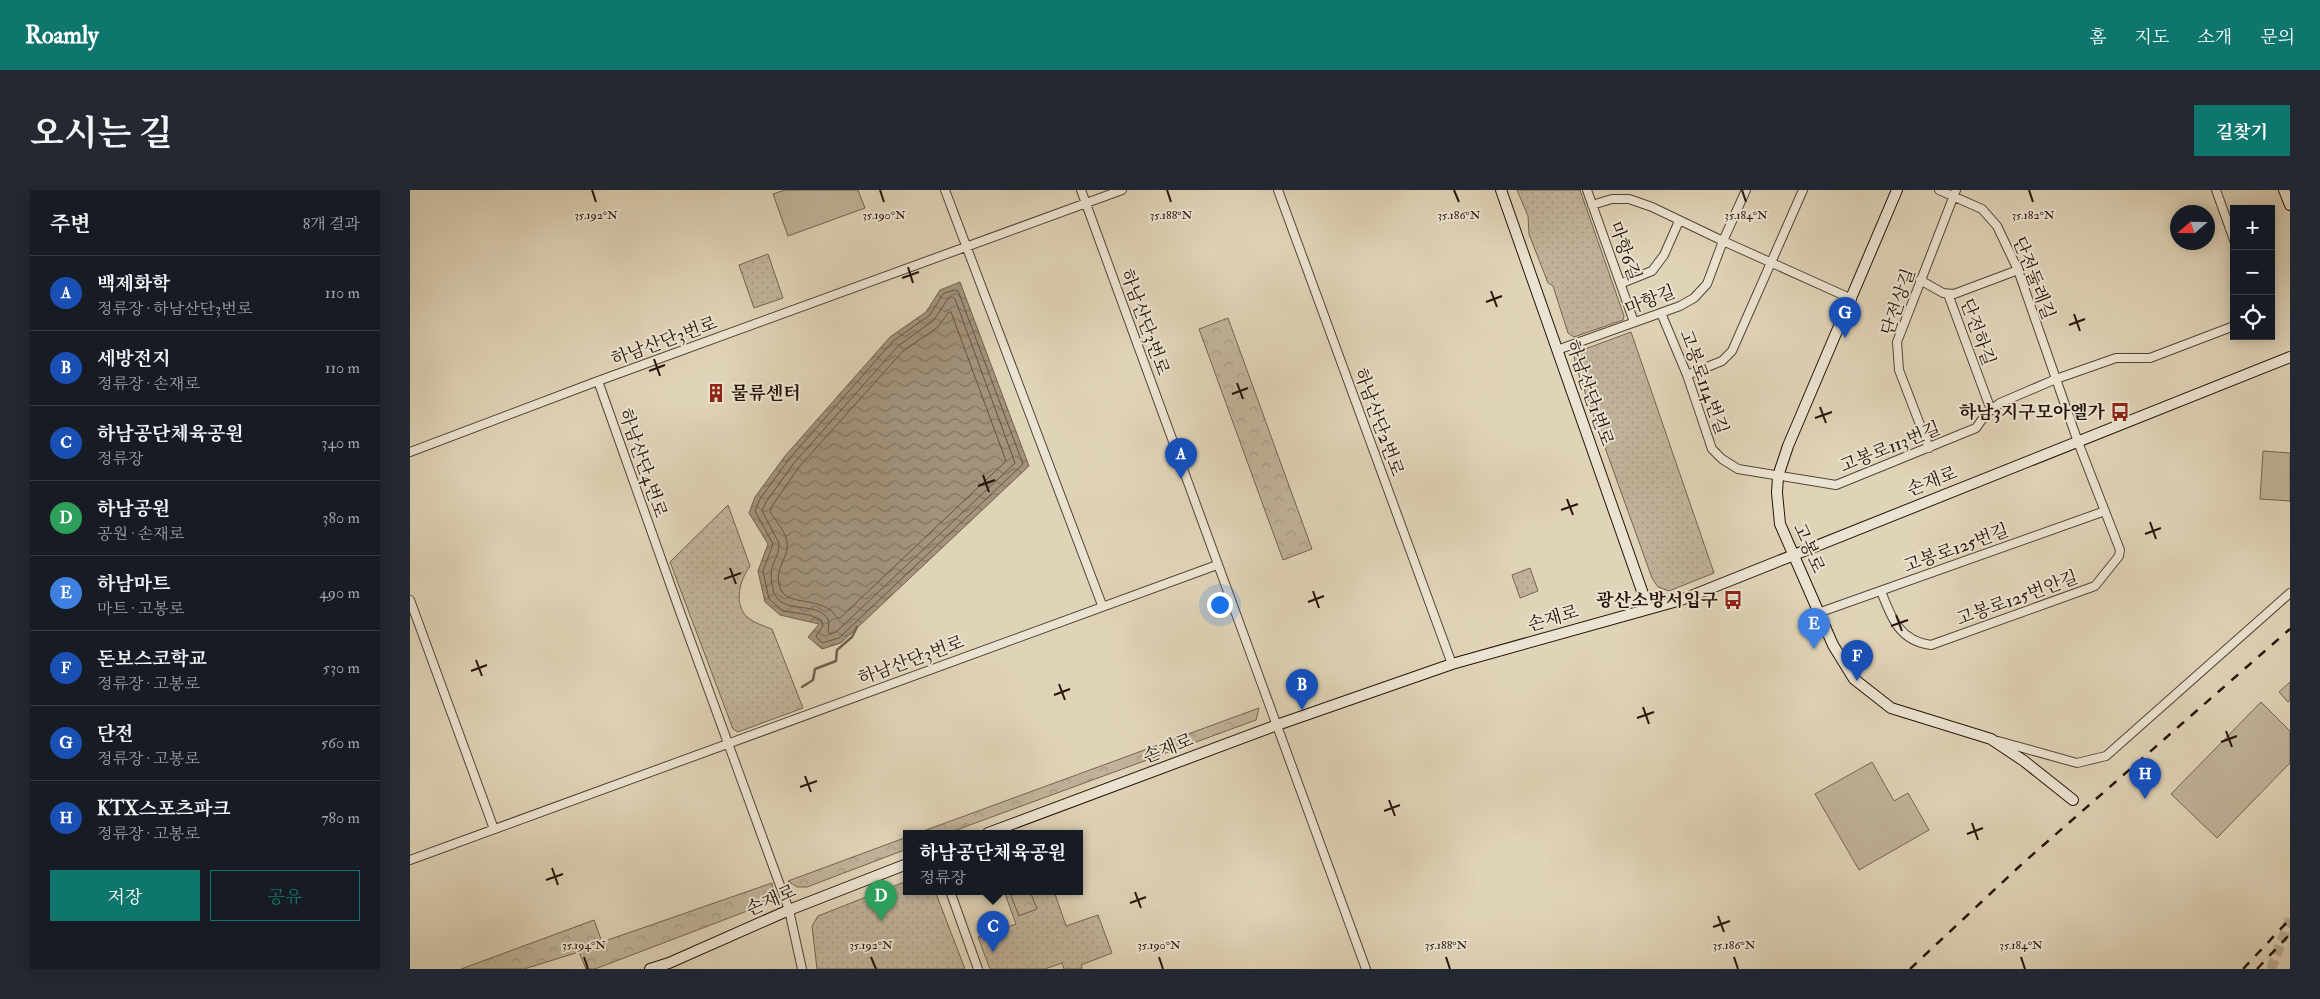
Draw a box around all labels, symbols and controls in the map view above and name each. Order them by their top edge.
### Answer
text: Roamly [25,20,99,51]
text: 홈 [2089,26,2107,49]
text: 지도 [2135,26,2169,49]
text: 소개 [2197,26,2232,49]
text: 문의 [2260,26,2295,49]
button: 길찾기 [2194,105,2290,156]
text: 오시는 길 [30,112,173,156]
north arrow [2170,205,2215,250]
map controls [2230,205,2275,340]
button: + [2230,205,2275,250]
text: 35.192°N [574,208,618,223]
text: 35.190°N [862,208,906,223]
text: 35.188°N [1150,208,1193,223]
text: 35.186°N [1438,208,1481,223]
text: 35.184°N [1724,208,1768,223]
text: 35.182°N [2012,208,2055,223]
text: 주변 [50,211,91,238]
text: 8개 결과 [303,214,360,234]
street label: 마항6길 [1603,218,1646,284]
street label: 단전둘레길 [2007,233,2060,323]
button: − [2230,250,2275,295]
street label: 하남산단3번로 [1115,266,1174,378]
street label: 단전상길 [1876,266,1921,339]
text: 백제화학 [97,272,170,296]
street label: 마항길 [1622,280,1679,321]
text: A [61,283,71,303]
text: 110 m [325,283,360,303]
button: locate [2230,295,2275,340]
street label: 단전하길 [1955,296,2000,369]
pin: G [1829,297,1861,338]
text: 정류장 · 하남산단3번로 [97,299,252,319]
street label: 하남산단3번로 [608,312,720,371]
street label: 고봉로114번길 [1674,327,1733,438]
street label: 하남산단1번로 [1561,337,1618,449]
text: 세방전지 [97,347,170,371]
text: B [61,358,71,378]
text: 110 m [325,358,360,378]
street label: 하남산단2번로 [1348,365,1409,479]
text: 정류장 · 손재로 [97,374,200,394]
building icon: 물류센터 [705,382,727,404]
place label: 물류센터 [731,382,801,405]
place label: 하남3지구모아엘가 [1959,401,2106,424]
bus stop icon: 하남3지구모아엘가 [2109,401,2131,423]
street label: 하남산단4번로 [613,406,672,521]
street label: 고봉로113번길 [1836,417,1944,478]
text: 하남공단체육공원 [97,422,244,446]
text: C [60,433,72,453]
text: 340 m [321,433,360,453]
pin: A [1165,438,1197,479]
text: 정류장 [97,449,143,469]
street label: 손재로 [1904,461,1961,502]
text: 하남공원 [97,497,170,521]
text: D [59,508,73,528]
text: 380 m [322,508,360,528]
street label: 고봉로125번길 [1900,519,2012,578]
street label: 고봉로 [1787,520,1830,577]
text: 공원 · 손재로 [97,524,184,544]
street label: 고봉로125번안길 [1953,566,2081,631]
text: 하남마트 [97,572,170,596]
text: E [60,583,72,603]
text: 490 m [319,583,360,603]
place label: 광산소방서입구 [1596,589,1719,612]
bus stop icon: 광산소방서입구 [1722,589,1744,611]
your location [1207,592,1233,618]
text: 마트 · 고봉로 [97,599,184,619]
street label: 손재로 [1525,600,1581,637]
pin: E [1798,608,1830,649]
street label: 하남산단3번로 [855,631,967,690]
pin: F [1841,640,1873,681]
text: 돈보스코학교 [97,647,207,671]
text: F [61,658,71,678]
text: 530 m [323,658,360,678]
pin: B [1286,669,1318,710]
text: 정류장 · 고봉로 [97,674,200,694]
text: 단전 [97,722,134,746]
street label: 손재로 [1140,728,1197,769]
text: G [59,733,73,753]
text: 560 m [321,733,360,753]
text: 정류장 · 고봉로 [97,749,200,769]
pin: H [2129,758,2161,799]
text: KTX스포츠파크 [97,797,231,821]
text: H [59,808,73,828]
text: 780 m [321,808,360,828]
text: 정류장 · 고봉로 [97,824,200,844]
popup [903,830,1083,895]
text: 하남공단체육공원 [920,841,1066,865]
text: 정류장 [920,868,966,888]
button: 저장 [50,870,200,921]
button: 공유 [210,870,360,921]
street label: 손재로 [743,880,800,921]
pin: D [865,880,897,921]
pin: C [977,911,1009,952]
text: 35.194°N [562,938,606,953]
text: 35.192°N [849,938,893,953]
text: 35.190°N [1137,938,1181,953]
text: 35.188°N [1425,938,1468,953]
text: 35.186°N [1713,938,1756,953]
text: 35.184°N [1999,938,2043,953]

